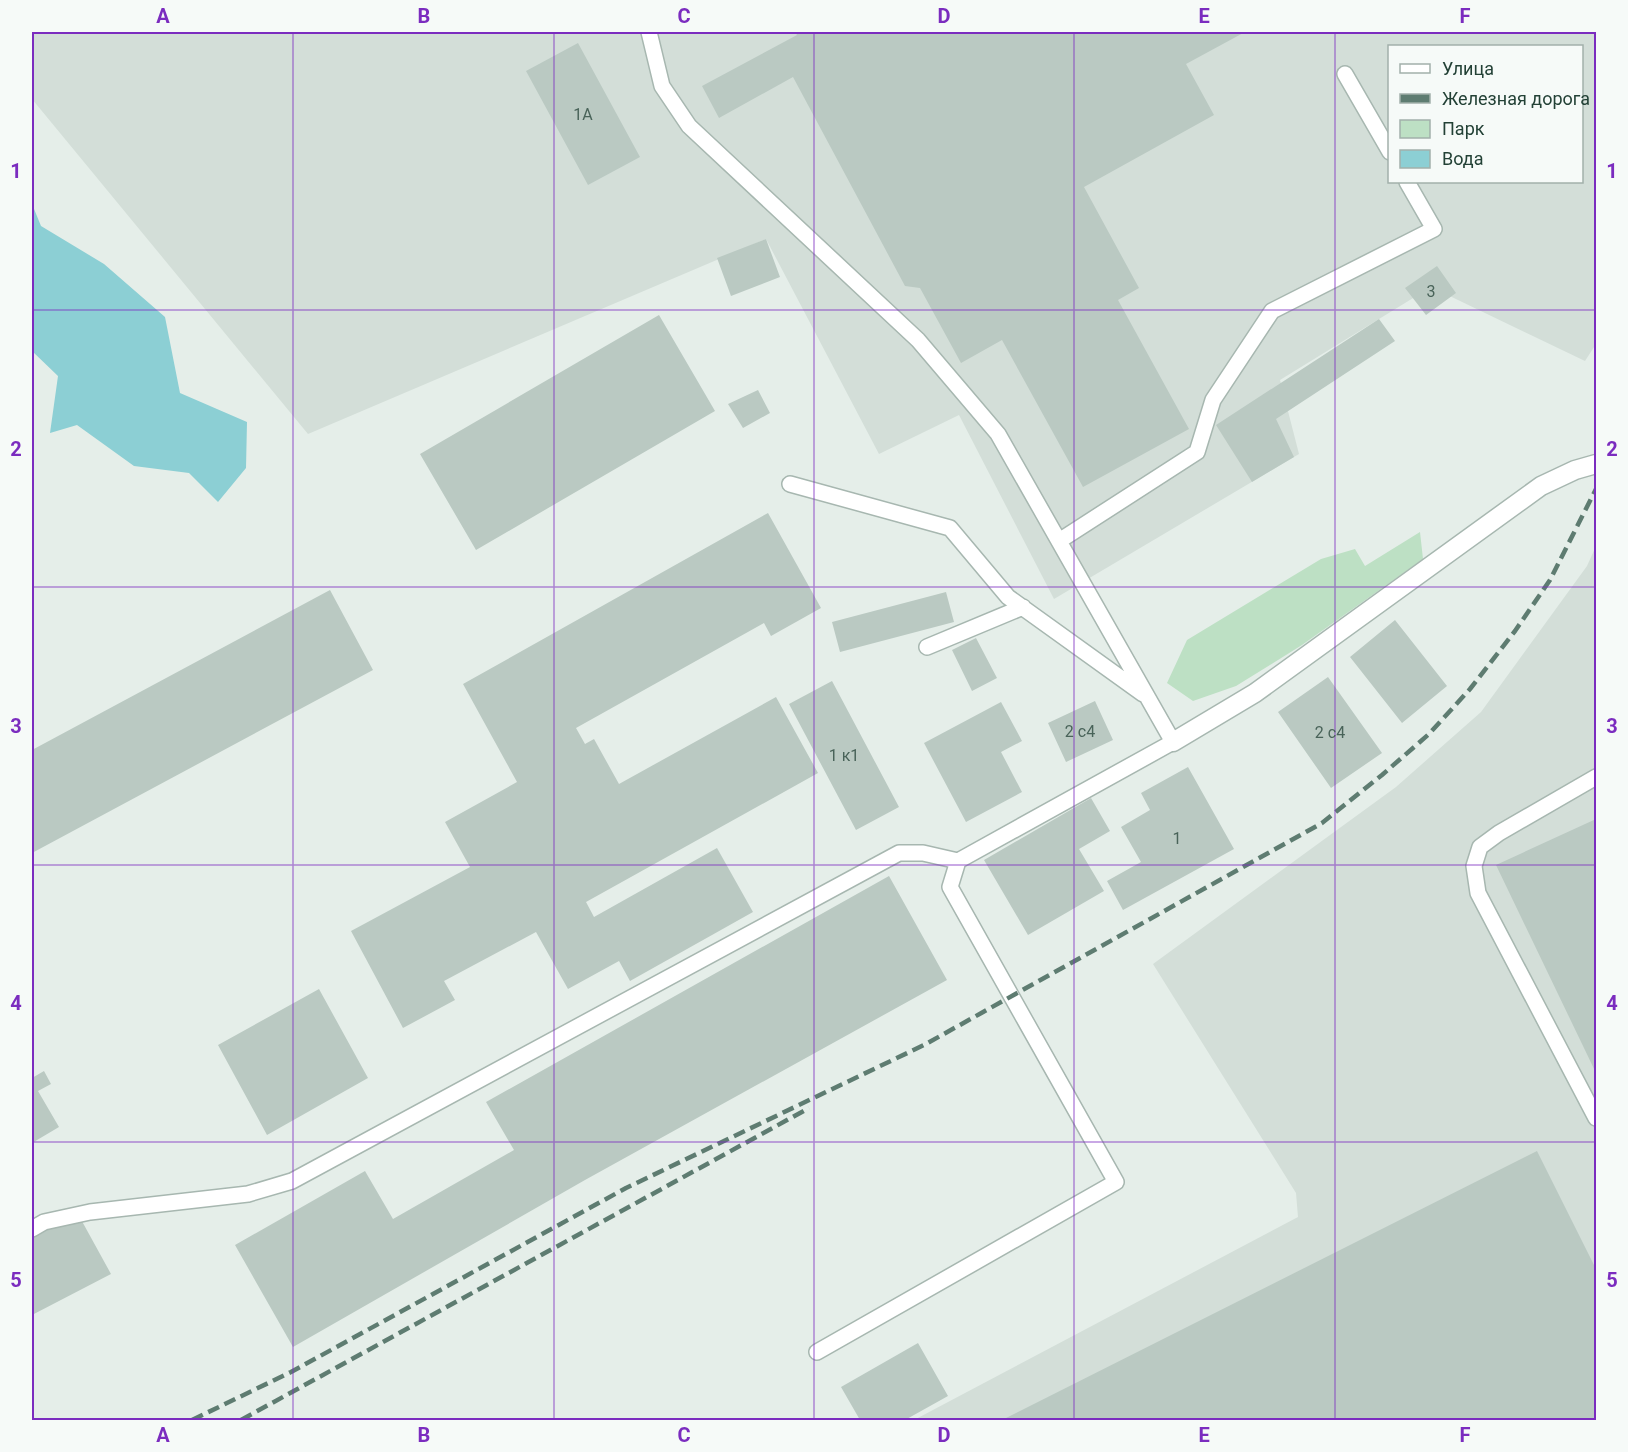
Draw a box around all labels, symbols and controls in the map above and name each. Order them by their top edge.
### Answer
text: A [156,4,170,28]
text: B [418,4,430,28]
text: C [677,4,691,28]
text: D [938,4,951,28]
text: E [1198,4,1210,28]
text: F [1460,4,1471,28]
legend [1388,45,1583,183]
text: Улица [1442,58,1494,79]
text: Железная дорога [1442,88,1590,109]
house number: 1А [573,105,593,124]
text: Парк [1442,118,1485,139]
text: Вода [1442,148,1484,169]
text: 1 [10,159,22,183]
text: 1 [1606,159,1618,183]
house number: 3 [1427,282,1436,301]
text: 2 [10,437,22,461]
text: 2 [1606,437,1618,461]
text: 3 [10,714,22,738]
text: 3 [1606,714,1618,738]
house number: 2 с4 [1065,722,1095,741]
house number: 2 с4 [1315,723,1345,742]
house number: 1 к1 [829,746,859,765]
house number: 1 [1173,829,1182,848]
text: 4 [10,991,22,1015]
text: 4 [1606,991,1618,1015]
text: 5 [10,1268,22,1292]
text: 5 [1606,1268,1618,1292]
text: A [156,1423,170,1447]
text: B [418,1423,430,1447]
text: C [677,1423,691,1447]
text: D [938,1423,951,1447]
text: E [1198,1423,1210,1447]
text: F [1460,1423,1471,1447]

